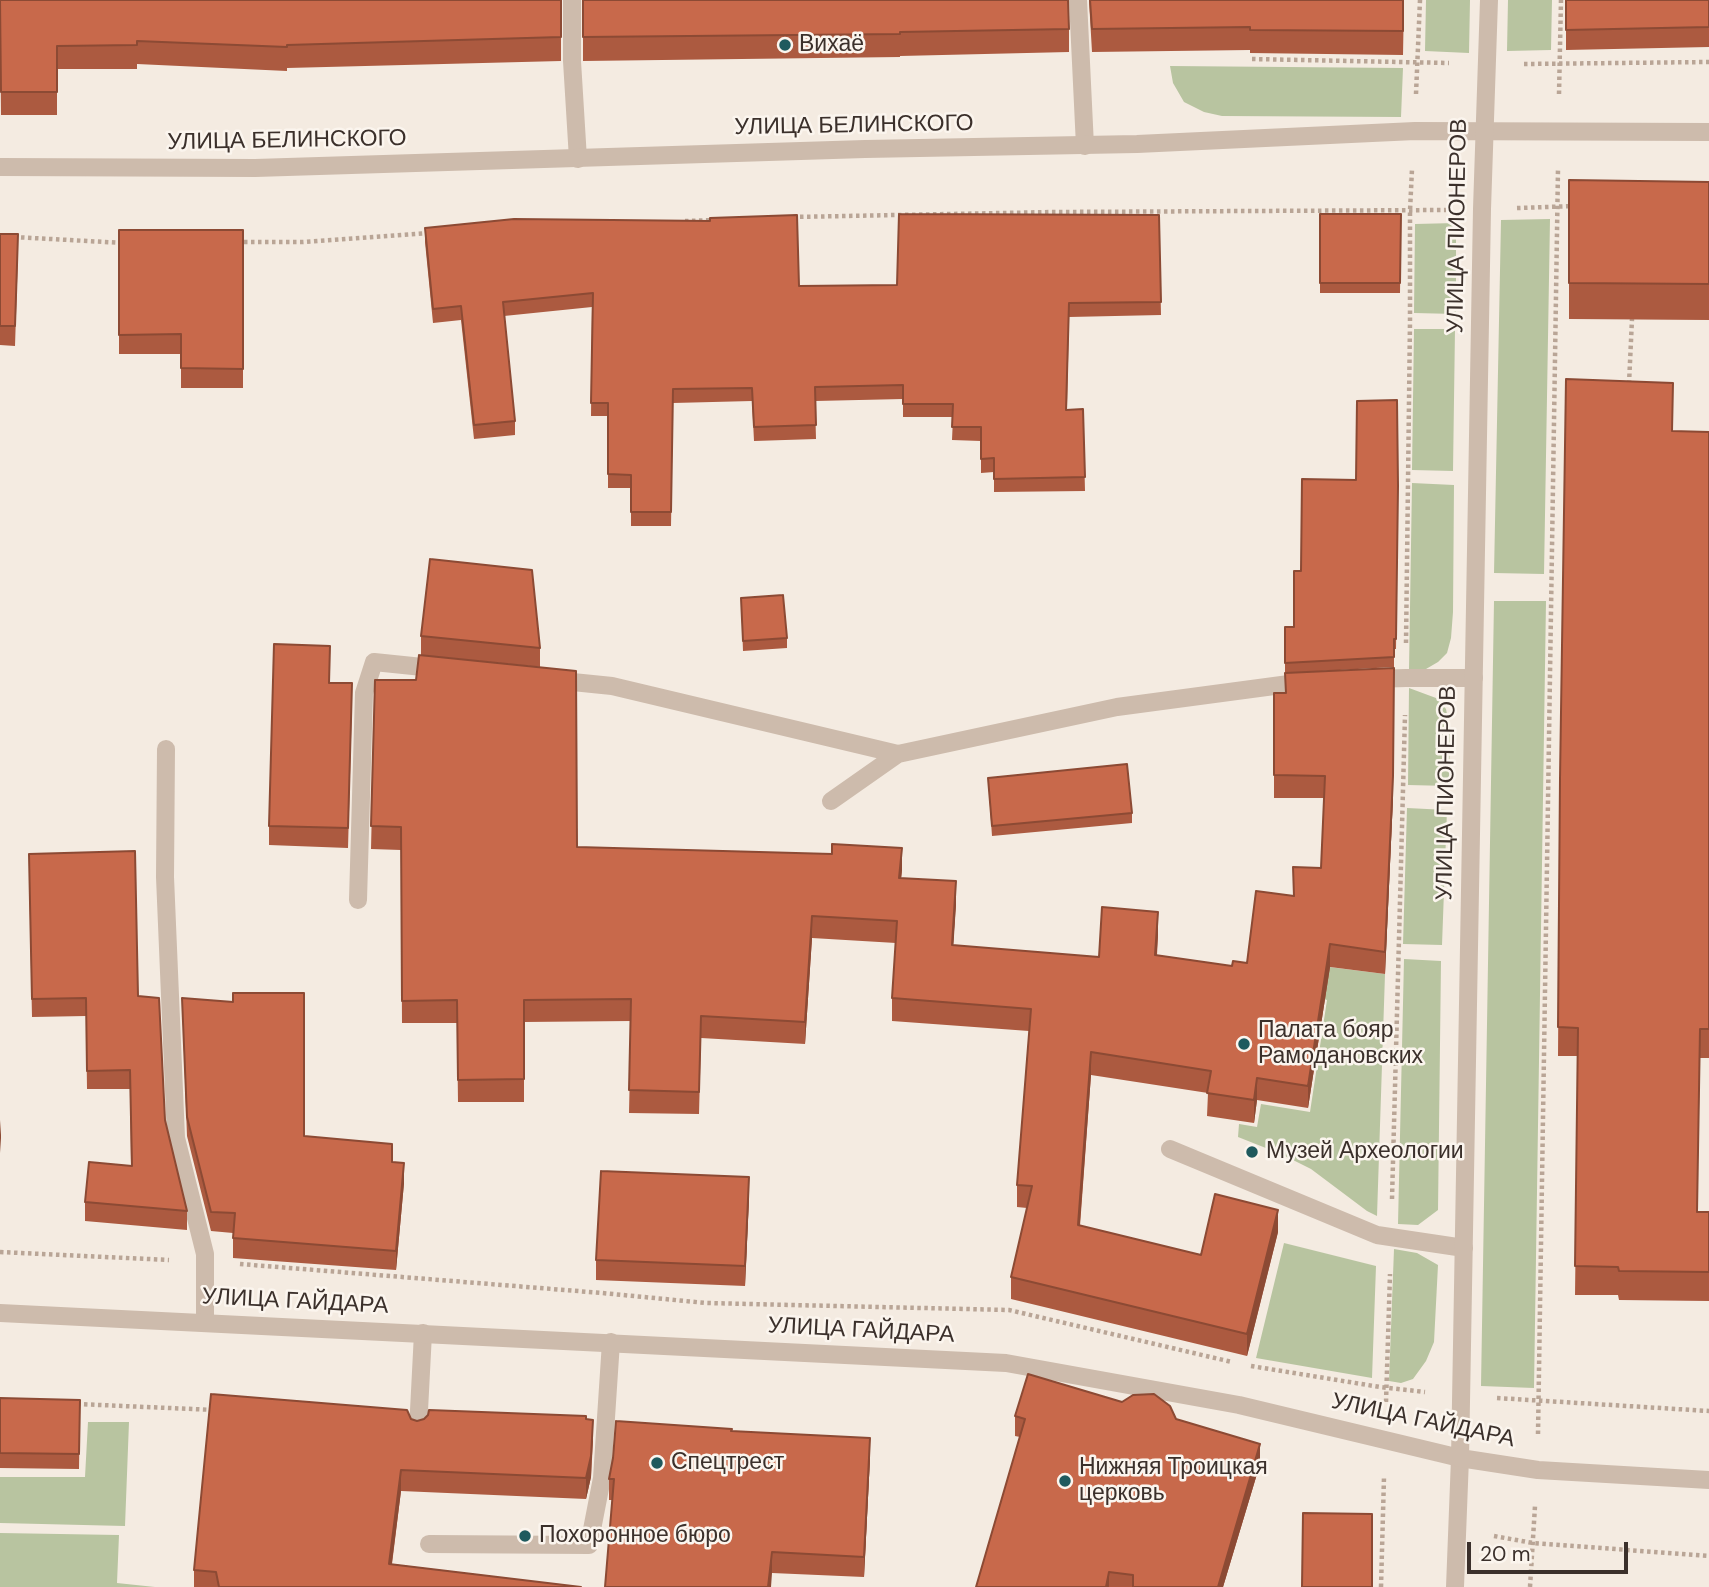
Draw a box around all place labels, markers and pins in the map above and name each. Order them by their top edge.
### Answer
place label: Вихаё [799,31,864,59]
marker: Вихаё [777,37,793,53]
place label: Палата бояр Рамодановских [1258,1017,1423,1071]
marker: Палата бояр Рамодановских [1236,1036,1252,1052]
place label: Музей Археологии [1266,1138,1464,1166]
marker: Музей Археологии [1244,1144,1260,1160]
place label: Спецтрест [671,1449,784,1477]
place label: Нижняя Троицкая церковь [1079,1454,1268,1508]
marker: Спецтрест [649,1455,665,1471]
marker: Нижняя Троицкая церковь [1057,1473,1073,1489]
place label: Похоронное бюро [539,1522,731,1550]
marker: Похоронное бюро [517,1528,533,1544]

